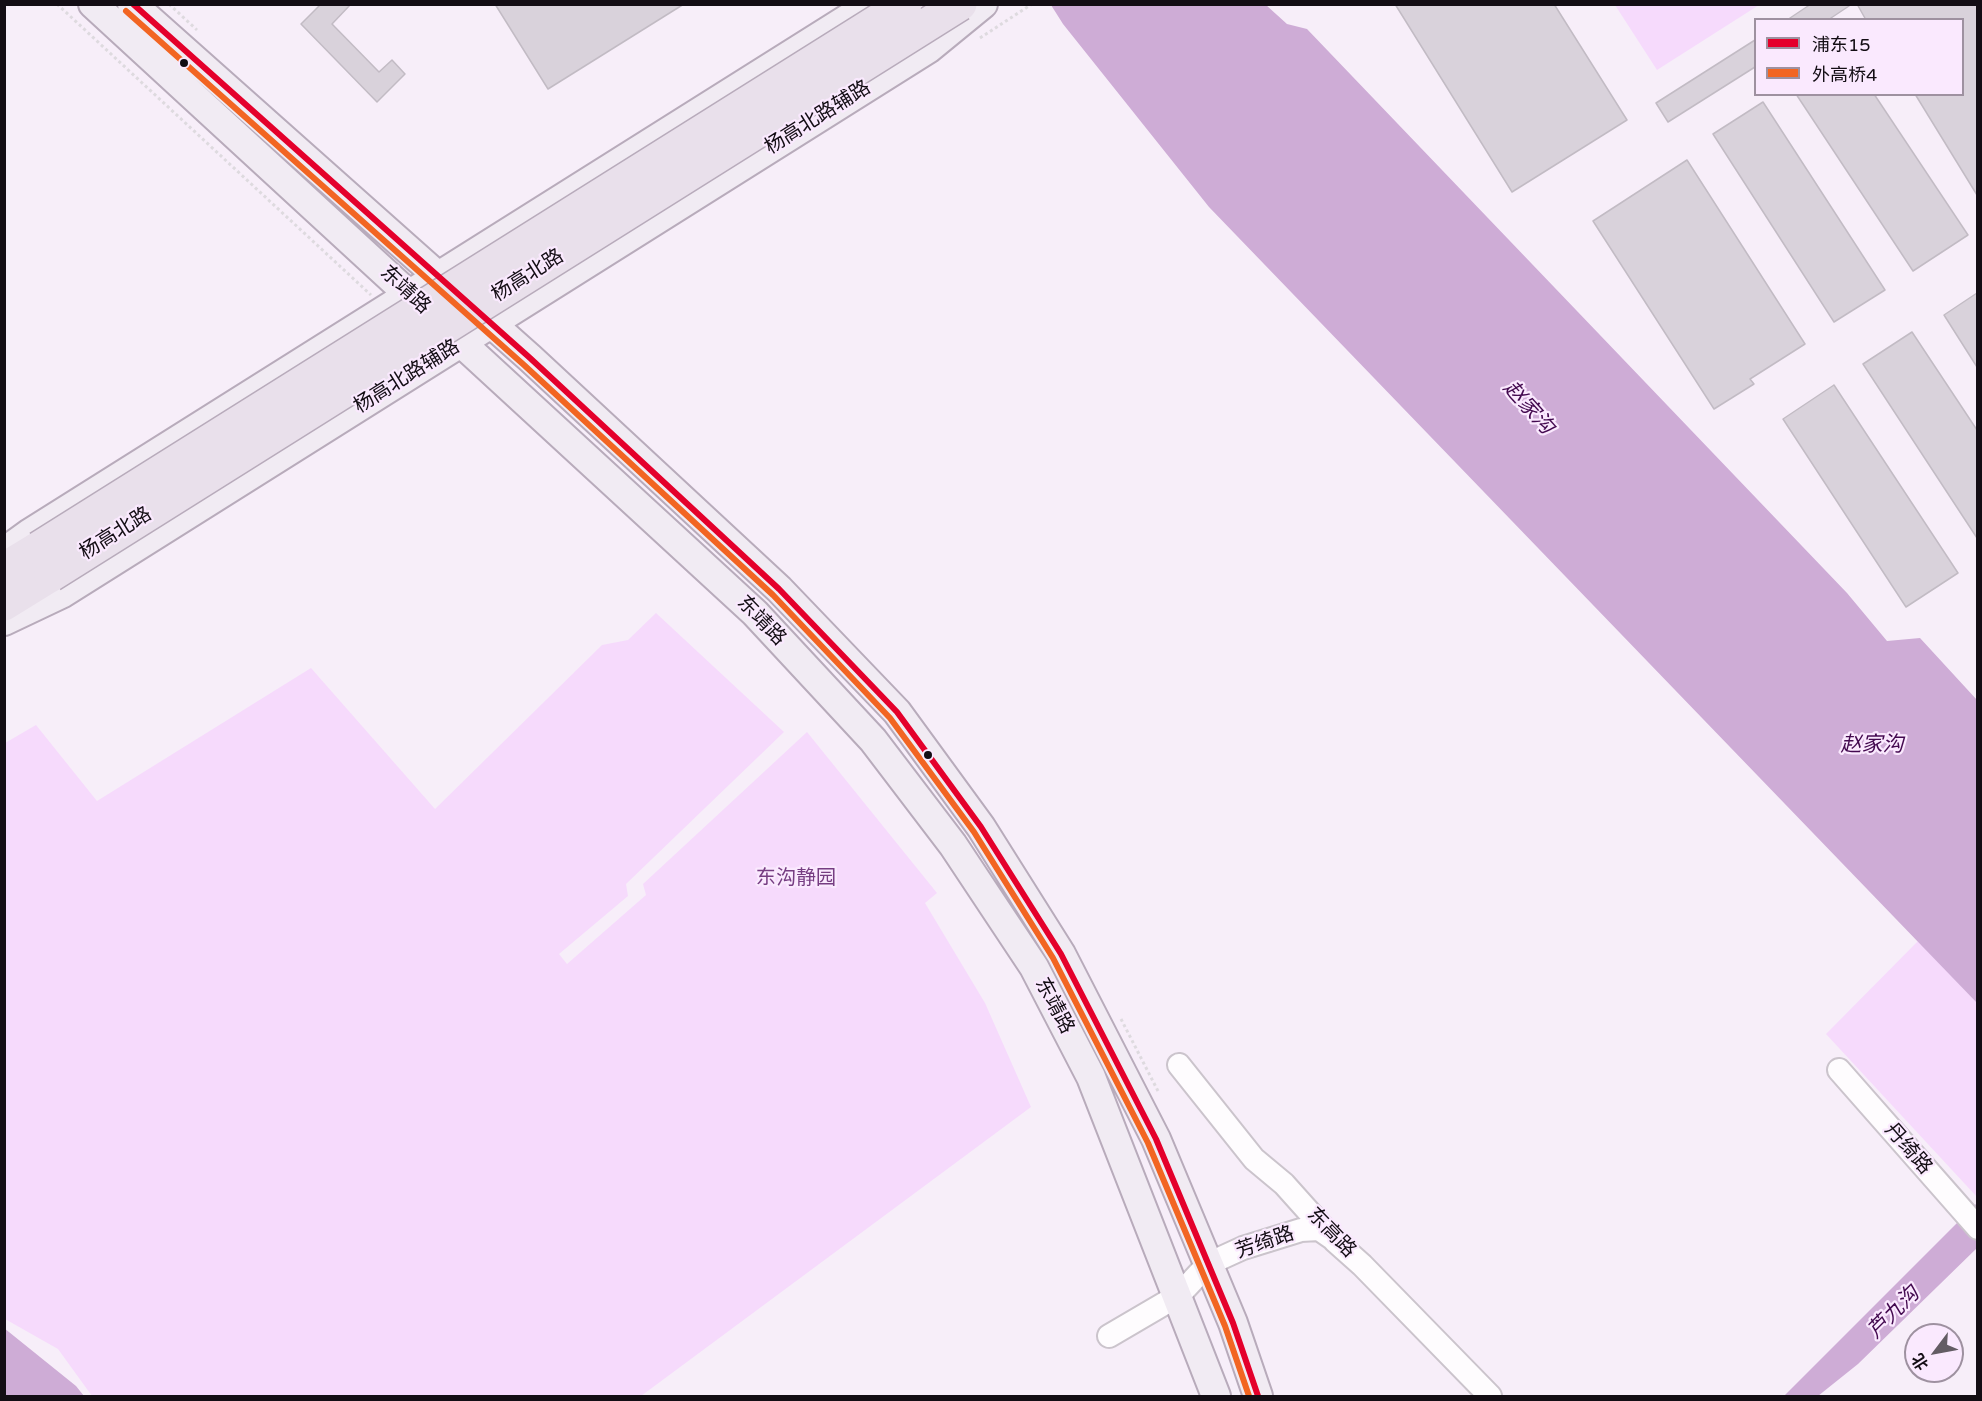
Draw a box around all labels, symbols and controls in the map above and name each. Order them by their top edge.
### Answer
legend [1754,18,1964,96]
text: 浦东15 [1812,34,1871,56]
unlabelled marker [178,57,190,69]
text: 外高桥4 [1812,64,1877,86]
street label: 杨高北路辅路 [761,76,875,160]
street label: 杨高北路 [488,245,568,307]
street label: 东靖路 [375,261,435,319]
street label: 杨高北路辅路 [350,335,464,419]
water label: 赵家沟 [1498,376,1558,440]
street label: 杨高北路 [76,503,156,565]
street label: 东靖路 [732,591,790,651]
water label: 赵家沟 [1841,732,1903,758]
unlabelled marker [922,749,934,761]
park label: 东沟静园 [756,867,836,891]
street label: 东靖路 [1029,974,1079,1038]
street label: 丹绮路 [1879,1118,1937,1180]
street label: 东高路 [1302,1203,1360,1263]
street label: 芳绮路 [1233,1222,1297,1264]
water label: 芦九沟 [1863,1282,1925,1344]
north arrow [1904,1323,1964,1383]
text: 北 [1908,1349,1933,1374]

